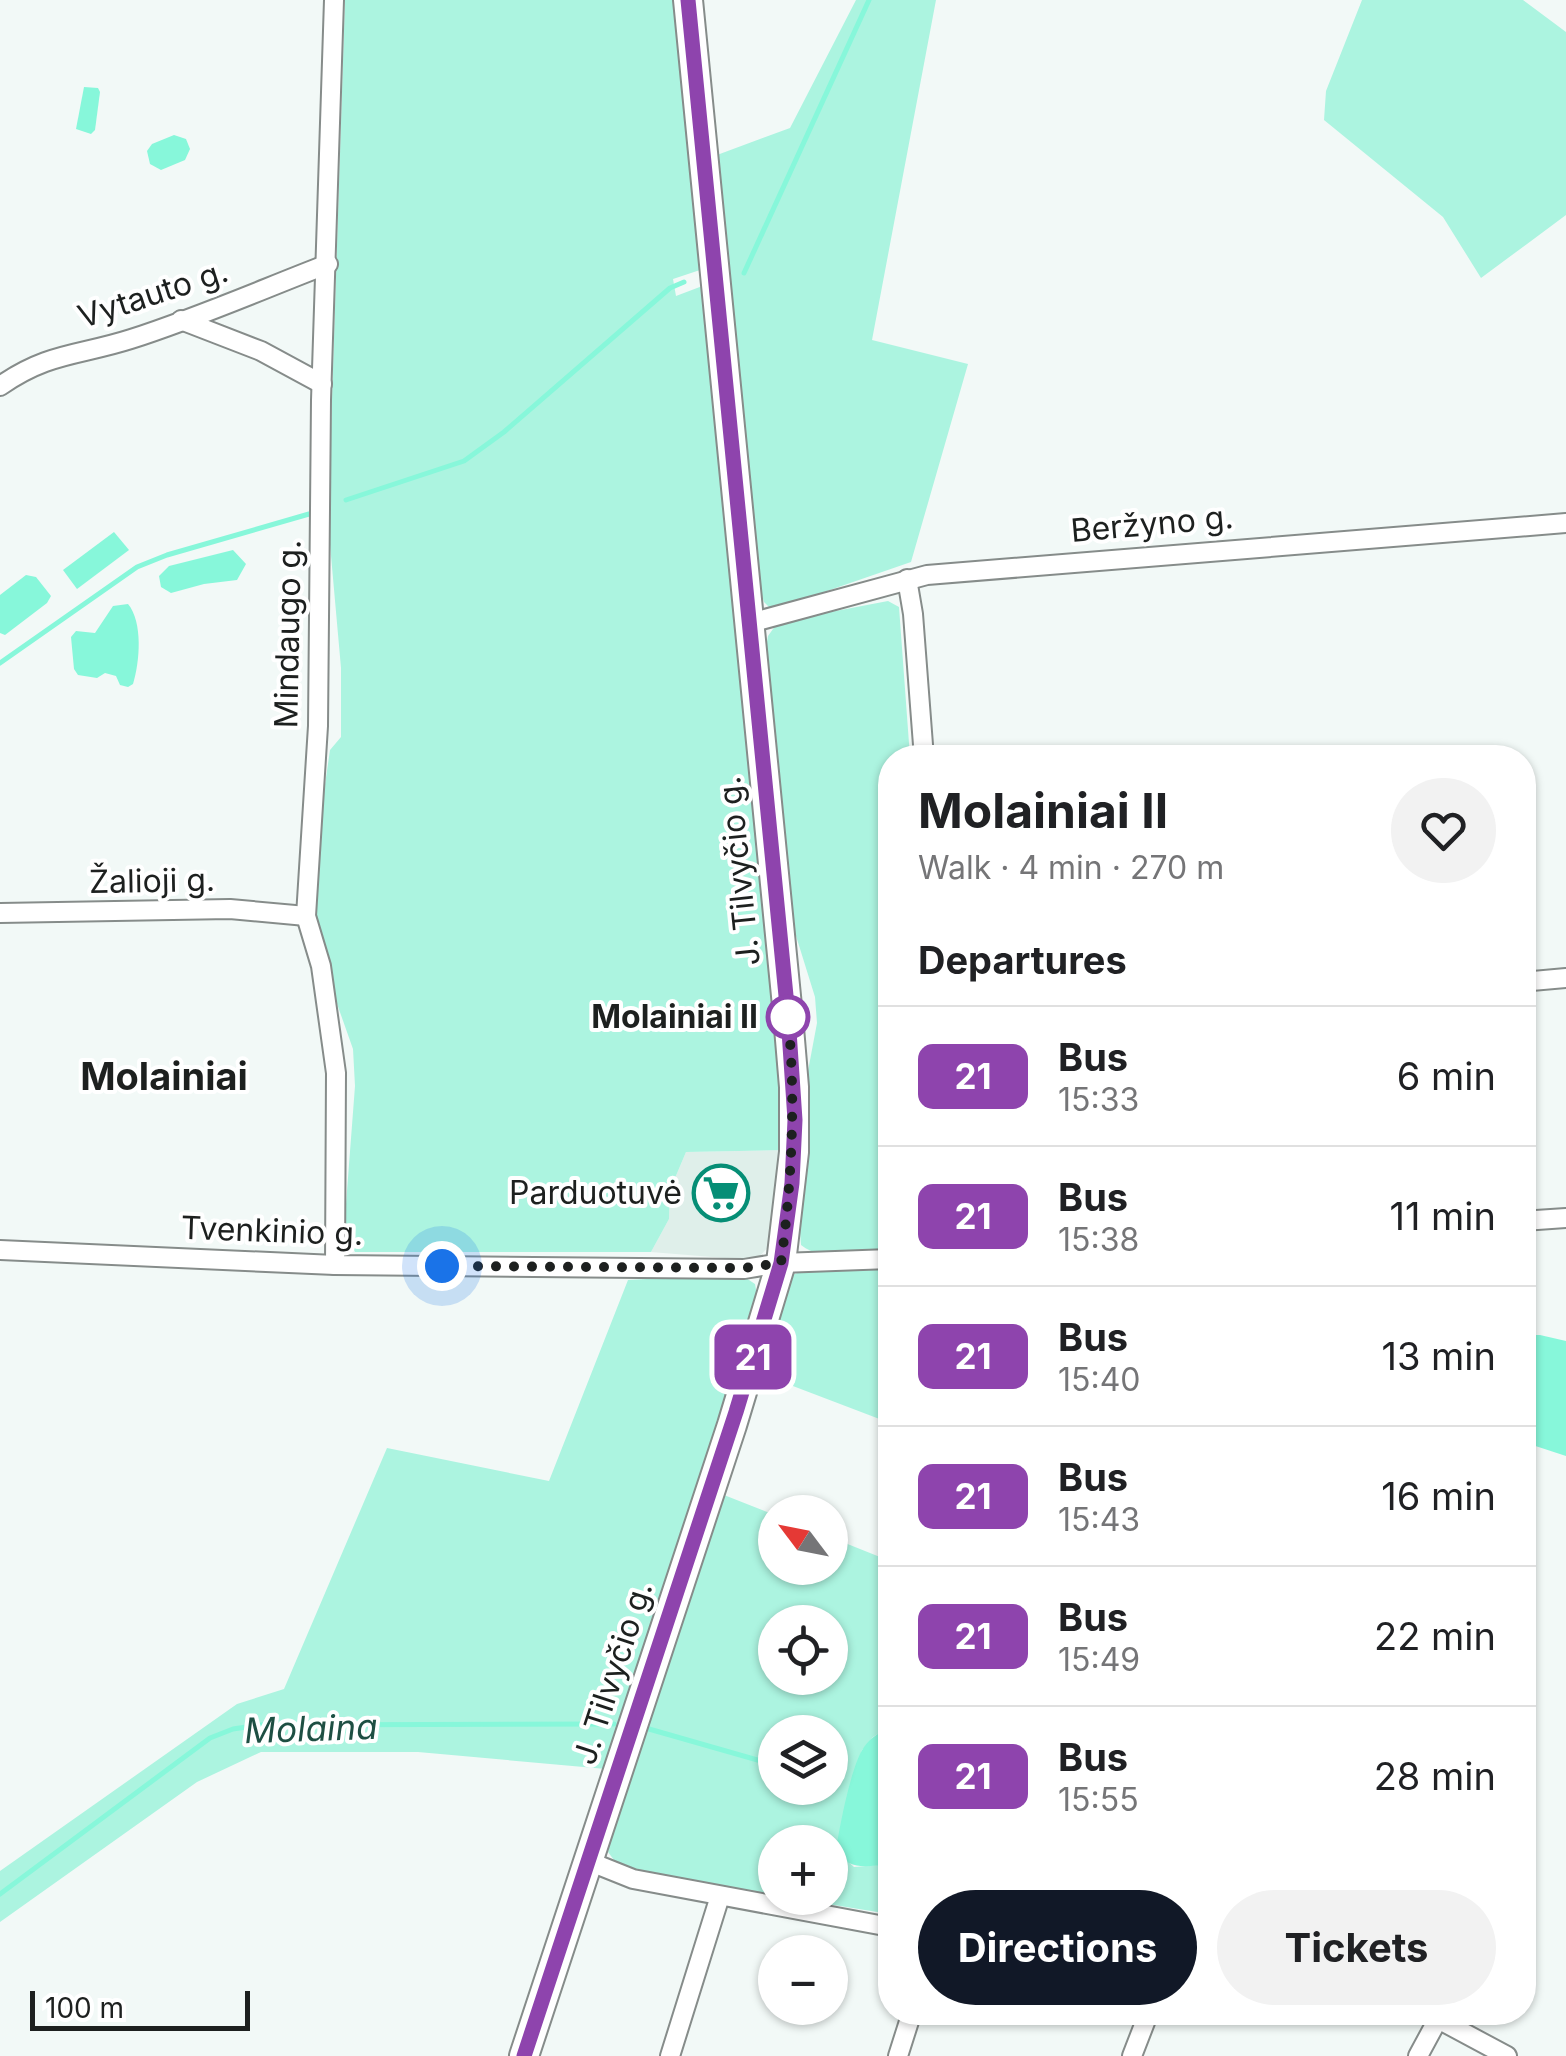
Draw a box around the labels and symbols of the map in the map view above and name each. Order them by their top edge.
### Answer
street label: Vytauto g. [73,251,233,336]
street label: Beržyno g. [1069,497,1235,550]
street label: Mindaugo g. [266,539,309,729]
street label: J. Tilvyčio g. [709,774,768,968]
street label: Žalioji g. [89,860,215,901]
marker: Molainiai II [767,996,809,1038]
place label: Molainiai II [591,997,758,1036]
district label: Molainiai [80,1053,248,1099]
supermarket icon: Parduotuvė [691,1163,751,1223]
place label: Parduotuvė [509,1173,682,1212]
street label: Tvenkinio g. [180,1208,364,1253]
your location [417,1241,467,1291]
line badge: 21 [708,1324,798,1390]
north arrow [758,1495,848,1585]
street label: J. Tilvyčio g. [565,1576,660,1769]
water label: Molaina [244,1705,378,1751]
scale bar [30,1986,250,2030]

